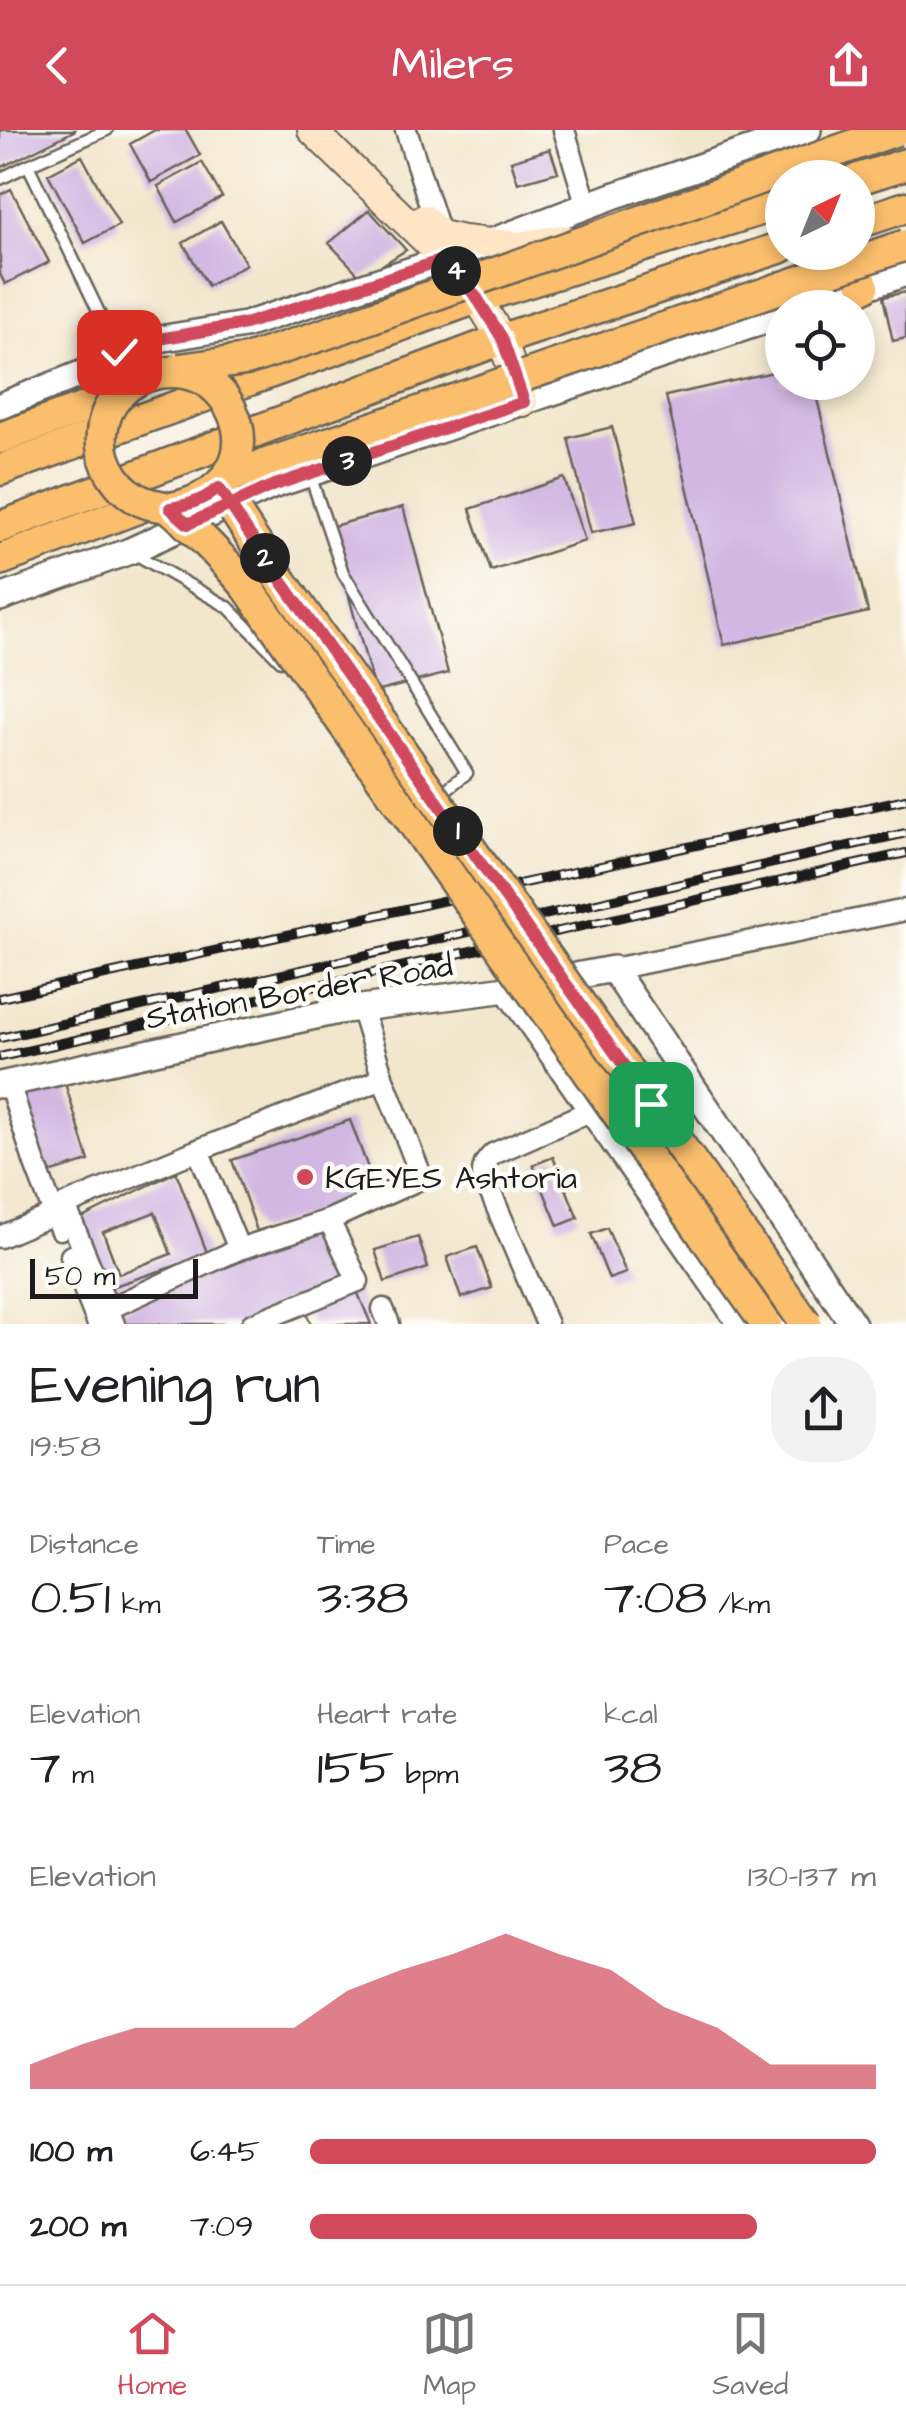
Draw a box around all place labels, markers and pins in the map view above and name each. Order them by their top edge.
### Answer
pin: 4 [431,246,481,296]
pin [77,310,162,395]
pin: 3 [322,436,372,486]
pin: 2 [240,533,290,583]
pin: 1 [433,806,483,856]
pin [609,1062,694,1147]
place label: KGEYES Ashtoria [325,1156,577,1201]
marker: KGEYES Ashtoria [294,1166,316,1188]

